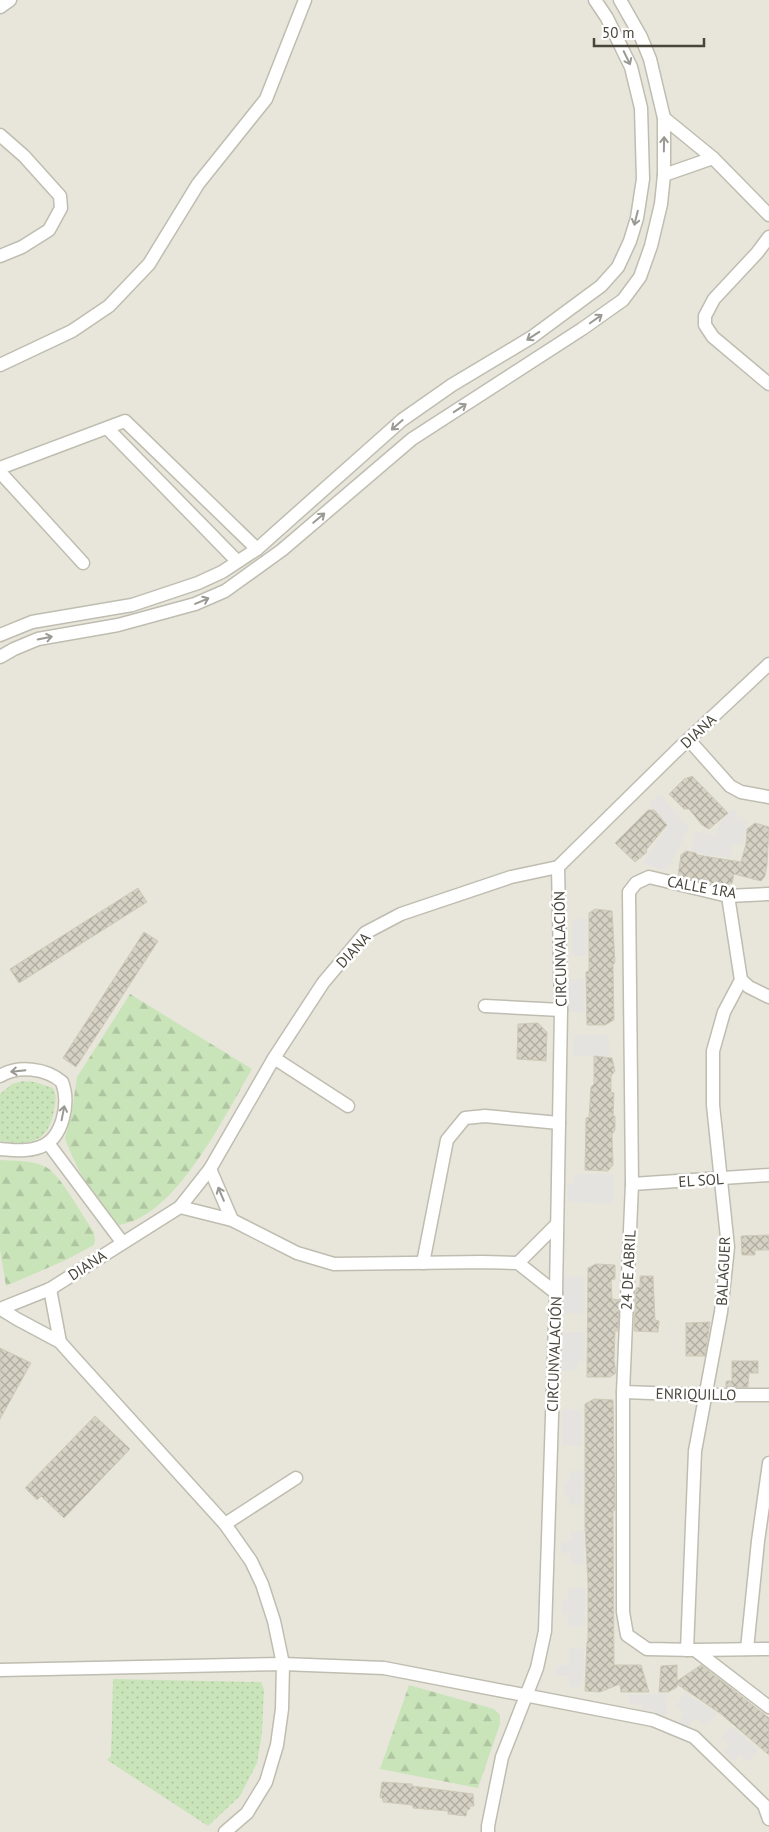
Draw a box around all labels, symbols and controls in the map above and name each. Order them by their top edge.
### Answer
scale bar [594,15,704,47]
text: 50 m [602,23,635,42]
one-way arrow [623,50,632,65]
one-way arrow [659,136,669,152]
one-way arrow [631,209,640,225]
one-way arrow [589,314,603,324]
one-way arrow [526,331,540,341]
one-way arrow [453,403,467,413]
one-way arrow [391,419,404,431]
one-way arrow [312,513,325,524]
one-way arrow [194,595,209,605]
one-way arrow [36,633,52,643]
street label: DIANA [676,710,720,752]
street label: CALLE 1RA [666,872,738,902]
street label: CIRCUNVALACIÓN [549,891,571,1007]
street label: DIANA [332,928,374,972]
one-way arrow [10,1066,26,1075]
one-way arrow [58,1105,68,1121]
street label: EL SOL [678,1169,724,1191]
one-way arrow [216,1187,226,1202]
street label: 24 DE ABRIL [616,1229,640,1311]
street label: BALAGUER [712,1236,734,1306]
street label: DIANA [64,1246,110,1284]
street label: CIRCUNVALACIÓN [542,1296,566,1412]
street label: ENRIQUILLO [656,1384,736,1404]

